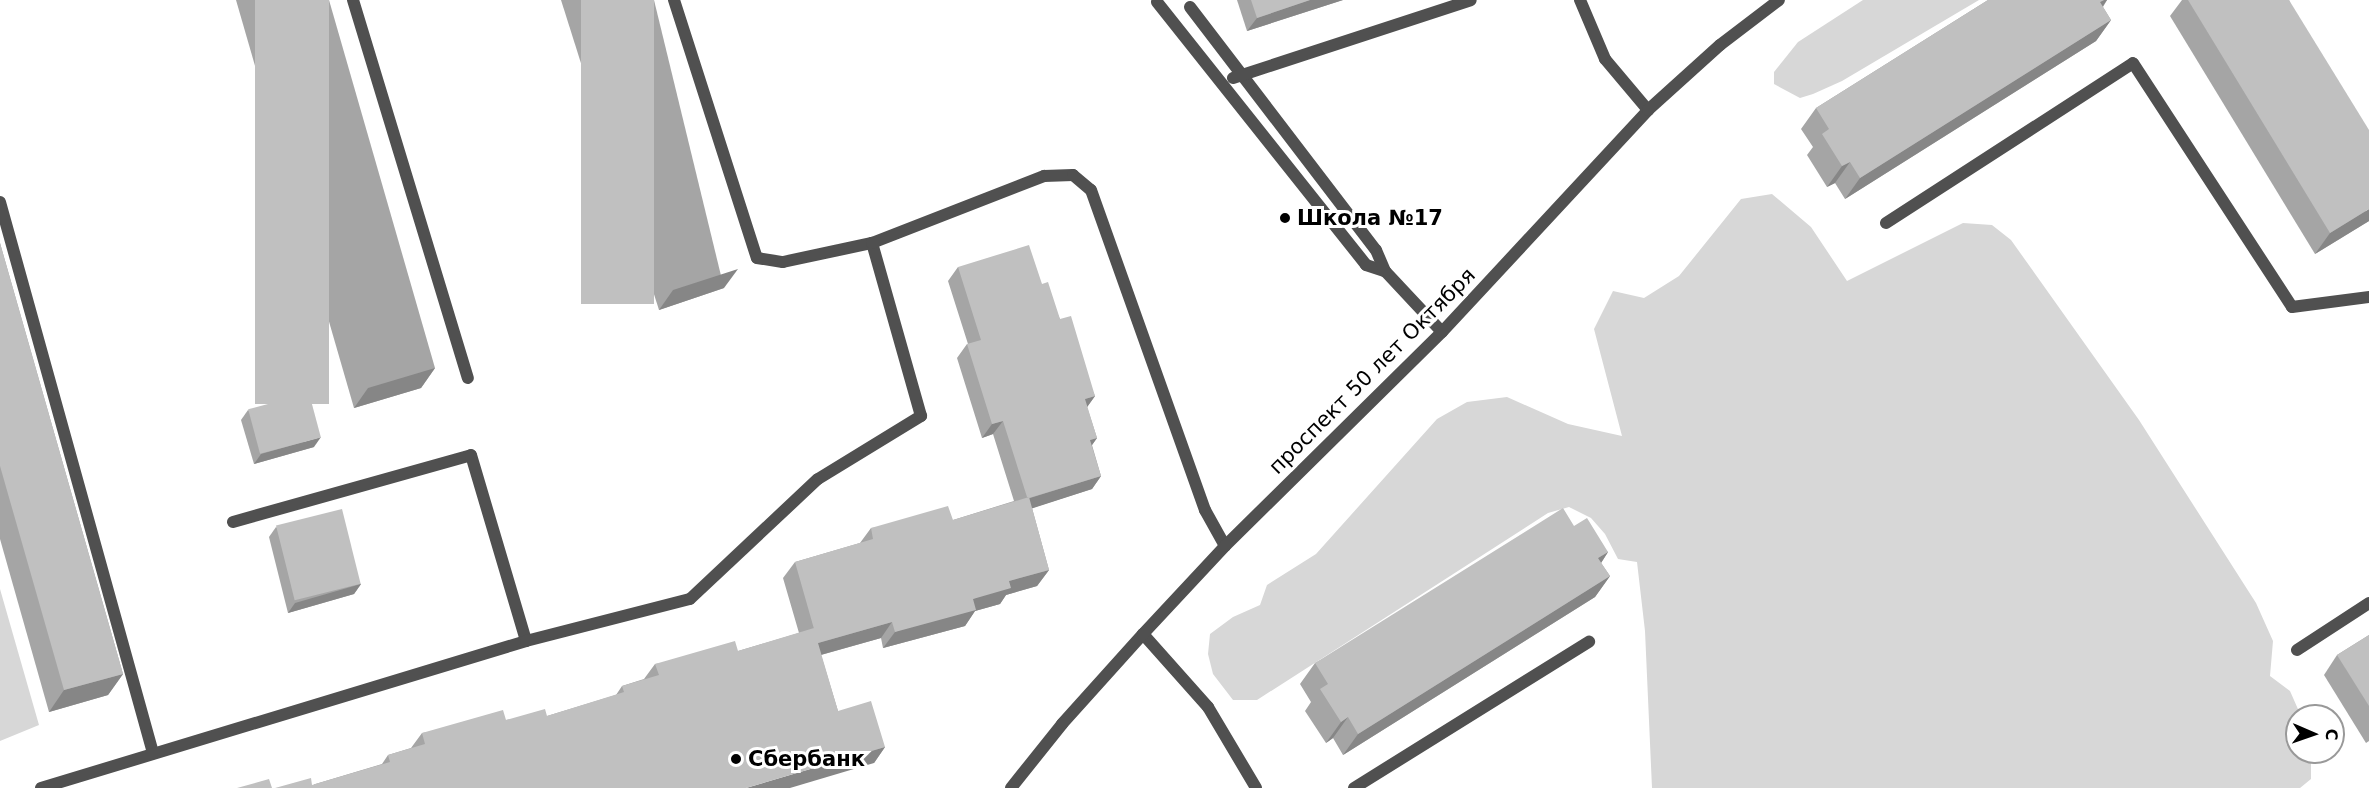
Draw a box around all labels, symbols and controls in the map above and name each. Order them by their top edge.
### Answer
place label: Школа №17 [1297,205,1443,231]
marker: Школа №17 [1278,211,1292,225]
street label: проспект 50 лет Октября [1264,263,1480,479]
north arrow [2285,704,2345,764]
text: С [2322,728,2341,741]
place label: Сбербанк [748,746,865,772]
marker: Сбербанк [729,752,743,766]

